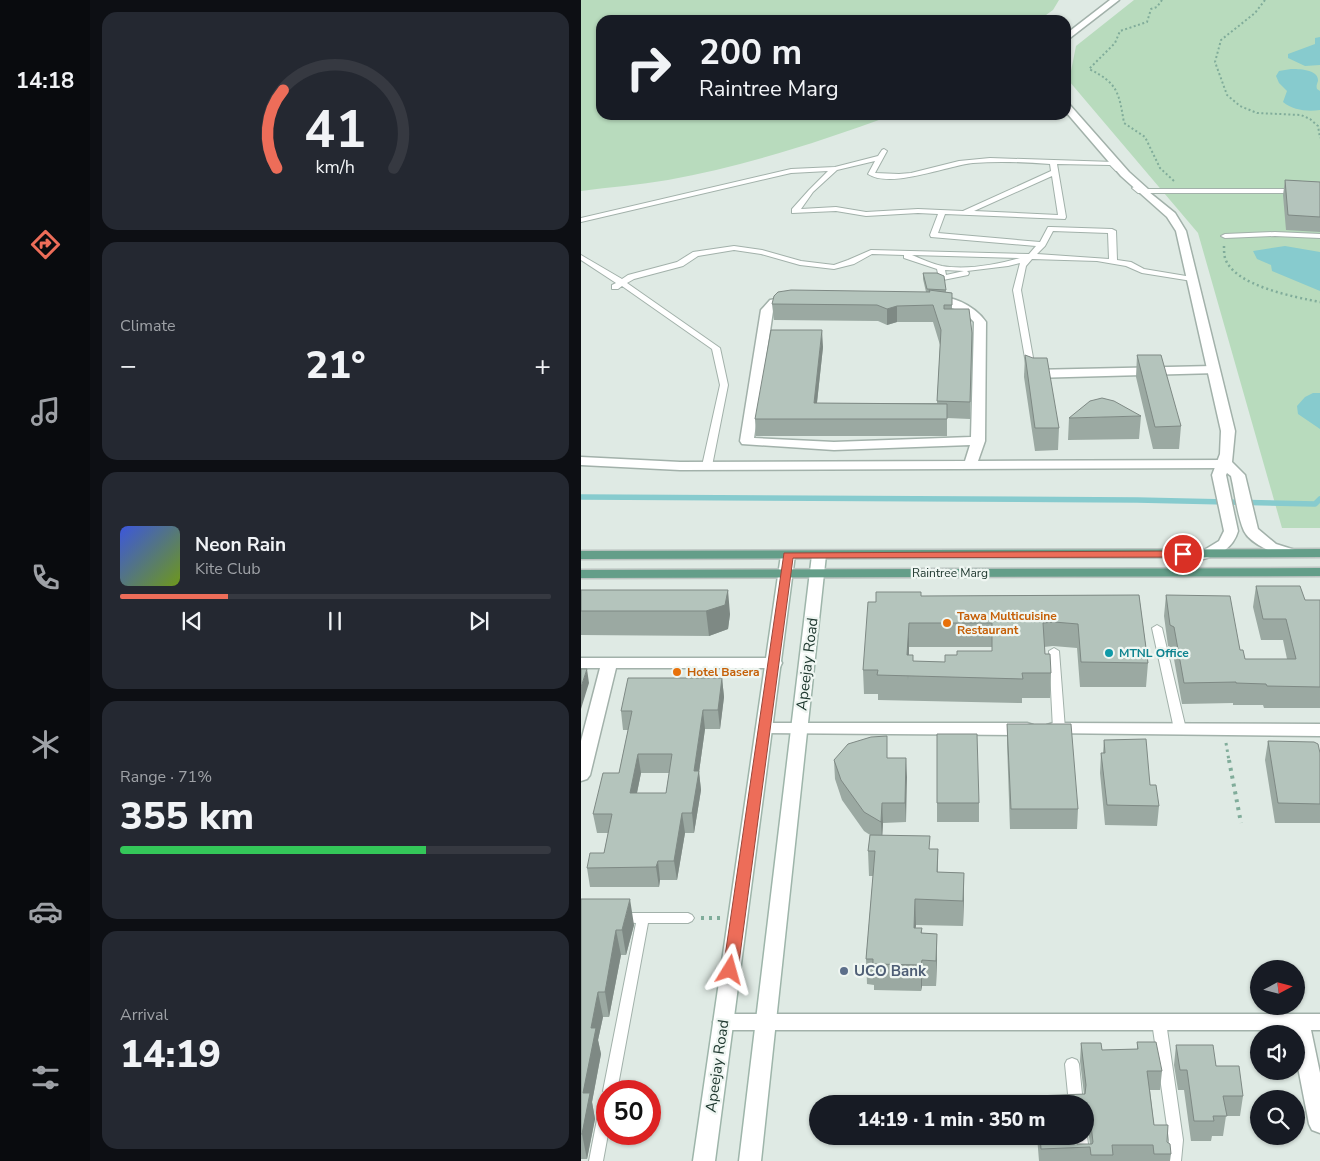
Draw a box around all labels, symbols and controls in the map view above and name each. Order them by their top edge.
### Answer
text: 200 m [699,29,802,76]
icon: right [616,35,681,100]
text: 14:18 [16,66,74,96]
text: Raintree Marg [699,74,839,104]
text: 41 [304,94,367,165]
text: km/h [316,155,355,179]
icon: directions [28,227,63,262]
text: Climate [120,315,175,337]
text: 21° [305,340,366,391]
text: − [120,347,137,385]
text: + [534,347,551,385]
icon: music [28,394,63,429]
text: Neon Rain [195,532,286,558]
pin [1162,533,1204,575]
icon: arrive [1169,540,1197,568]
text: Kite Club [195,558,261,580]
icon: phone [28,560,63,595]
street label: Raintree Marg [912,565,988,581]
icon: previous [178,607,206,635]
icon: pause [321,607,349,635]
icon: next [465,607,493,635]
place label: Tawa Multicuisine Restaurant [957,608,1057,638]
street label: Apeejay Road [791,616,823,712]
marker: Tawa Multicuisine Restaurant [941,617,953,629]
place label: MTNL Office [1119,645,1189,661]
marker: MTNL Office [1103,647,1115,659]
place label: Hotel Basera [687,664,760,680]
marker: Hotel Basera [671,666,683,678]
icon: climate [28,727,63,762]
text: Range · 71% [120,766,212,788]
text: 355 km [120,791,254,842]
icon: car [28,894,63,929]
position arrow [703,943,755,995]
north arrow [1250,960,1305,1015]
map controls [1250,960,1305,1145]
place label: UCO Bank [854,961,927,981]
marker: UCO Bank [838,965,850,977]
text: Arrival [120,1004,168,1026]
street label: Apeejay Road [701,1018,733,1114]
button: sound [1250,1025,1305,1080]
text: 14:19 [120,1029,221,1080]
icon: filters [28,1060,63,1095]
speed limit sign: 50 [596,1080,661,1145]
button: search [1250,1090,1305,1145]
text: 14:19 · 1 min · 350 m [858,1107,1045,1133]

